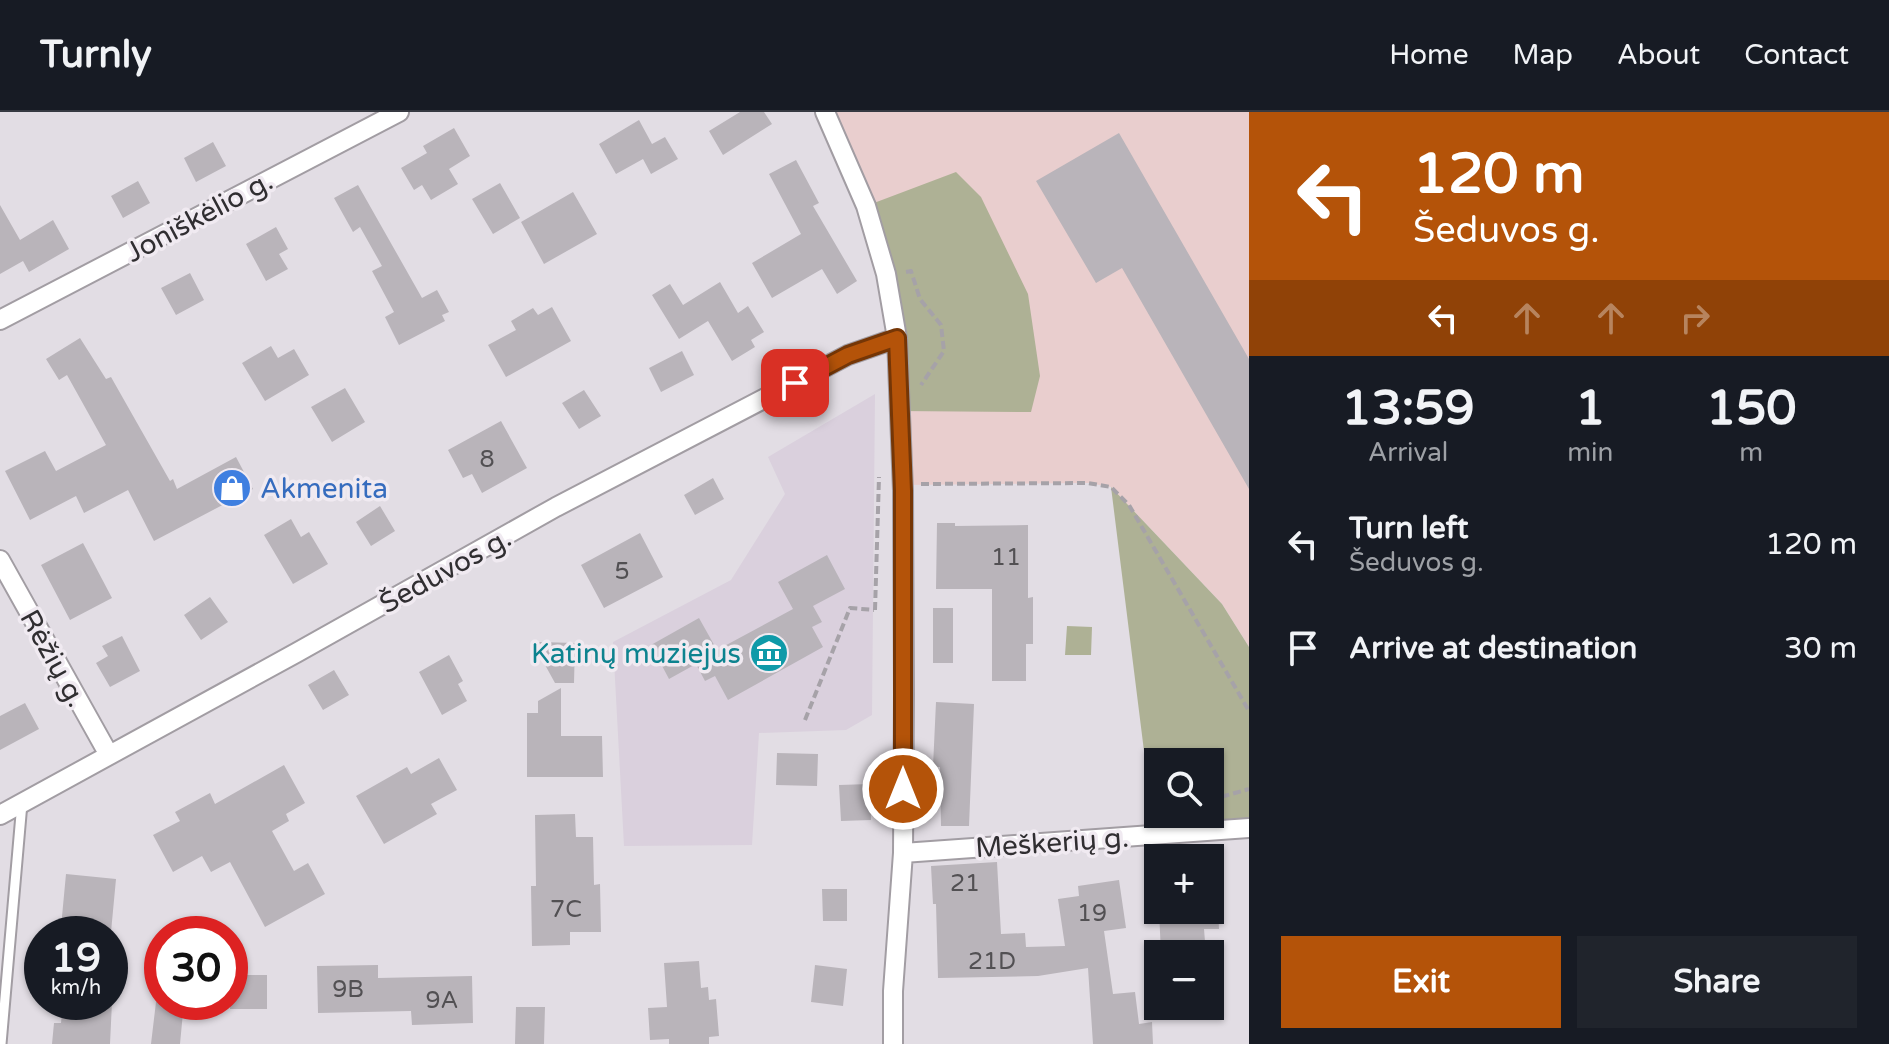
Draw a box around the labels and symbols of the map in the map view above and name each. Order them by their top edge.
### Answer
street label: Joniškėlio g. [120,164,279,270]
pin [761,349,829,417]
house number: 8 [479,445,495,474]
shop icon: Akmenita [211,467,253,509]
place label: Akmenita [260,472,388,506]
street label: Šeduvos g. [374,521,517,621]
house number: 11 [991,543,1021,572]
house number: 5 [614,557,630,586]
street label: Rėžių g. [13,604,94,713]
museum icon: Katinų muziejus [748,632,790,674]
place label: Katinų muziejus [531,637,741,671]
position arrow [861,747,945,831]
street label: Meškerių g. [974,821,1130,865]
house number: 21 [950,869,980,898]
house number: 7C [550,895,582,924]
house number: 19 [1077,899,1107,928]
speed limit sign: 30 [144,916,248,1020]
house number: 21D [968,947,1016,976]
house number: 9B [332,975,364,1004]
house number: 9A [426,986,458,1015]

